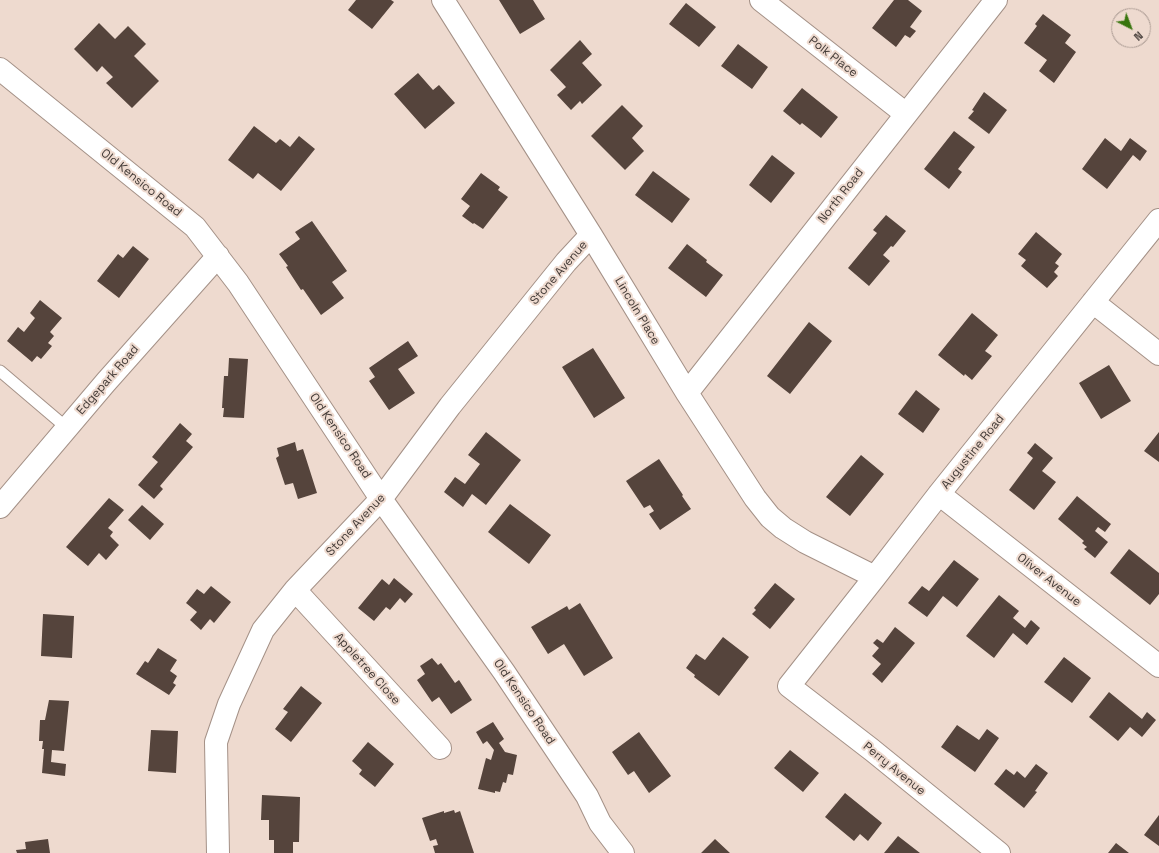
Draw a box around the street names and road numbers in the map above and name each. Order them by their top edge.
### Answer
street label: Polk Place [806,33,860,81]
street label: Old Kensico Road [98,146,184,220]
street label: North Road [815,166,867,226]
street label: Stone Avenue [527,238,591,308]
street label: Lincoln Place [611,275,663,347]
street label: Edgepark Road [74,342,142,418]
street label: Old Kensico Road [306,391,374,481]
street label: Augustine Road [939,412,1007,492]
street label: Stone Avenue [323,491,389,559]
street label: Oliver Avenue [1014,551,1084,609]
street label: Appletree Close [331,630,403,708]
street label: Old Kensico Road [490,657,558,747]
street label: Perry Avenue [860,739,928,799]

